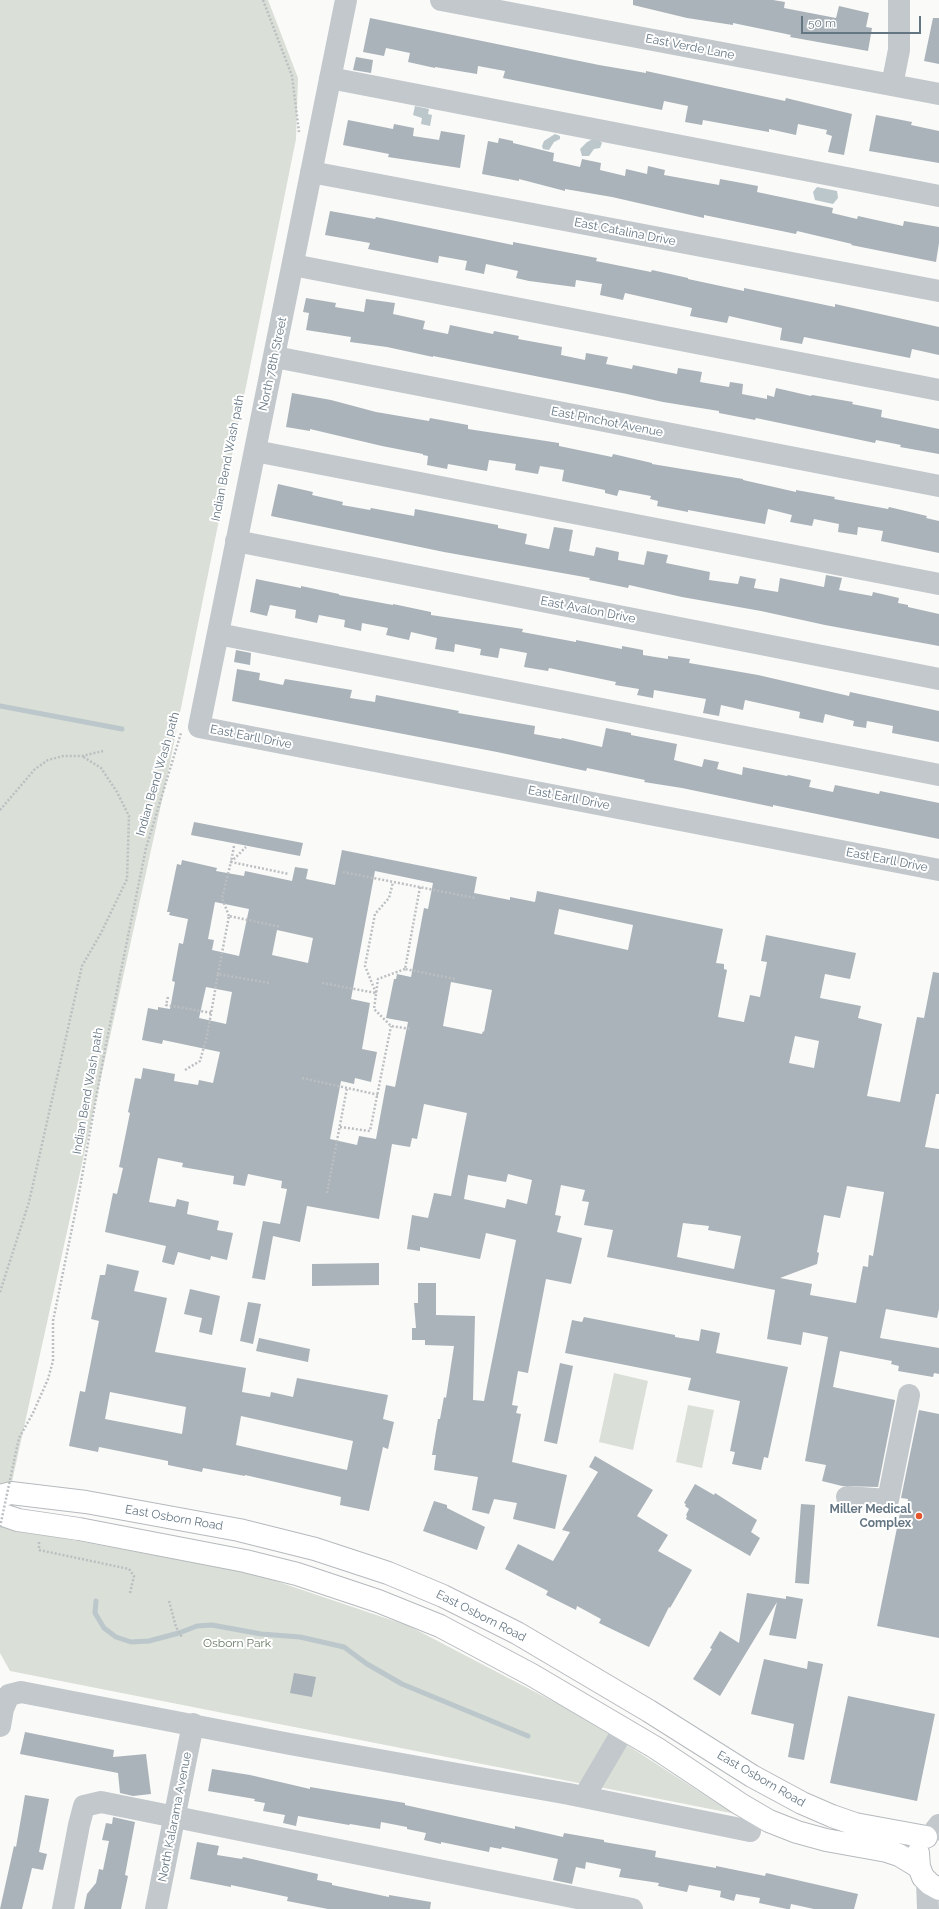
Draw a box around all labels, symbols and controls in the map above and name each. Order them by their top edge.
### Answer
scale bar [803,8,923,34]
text: 50 m [808,16,836,30]
street label: East Verde Lane [644,31,736,63]
street label: East Catalina Drive [573,215,677,249]
street label: North 78th Street [256,316,290,412]
street label: Indian Bend Wash path [209,394,247,522]
street label: East Pinchot Avenue [550,404,664,440]
street label: East Avalon Drive [539,594,637,626]
street label: Indian Bend Wash path [133,710,183,838]
street label: East Earll Drive [209,722,293,752]
street label: East Earll Drive [527,783,611,813]
street label: East Earll Drive [845,845,929,875]
street label: Indian Bend Wash path [70,1027,106,1155]
street label: East Osborn Road [124,1502,224,1534]
place label: Miller Medical Complex [830,1502,911,1530]
marker: Miller Medical Complex [914,1511,924,1521]
street label: East Osborn Road [434,1587,528,1645]
park label: Osborn Park [203,1636,271,1650]
street label: East Osborn Road [714,1748,808,1810]
street label: North Kalarama Avenue [155,1751,195,1883]

